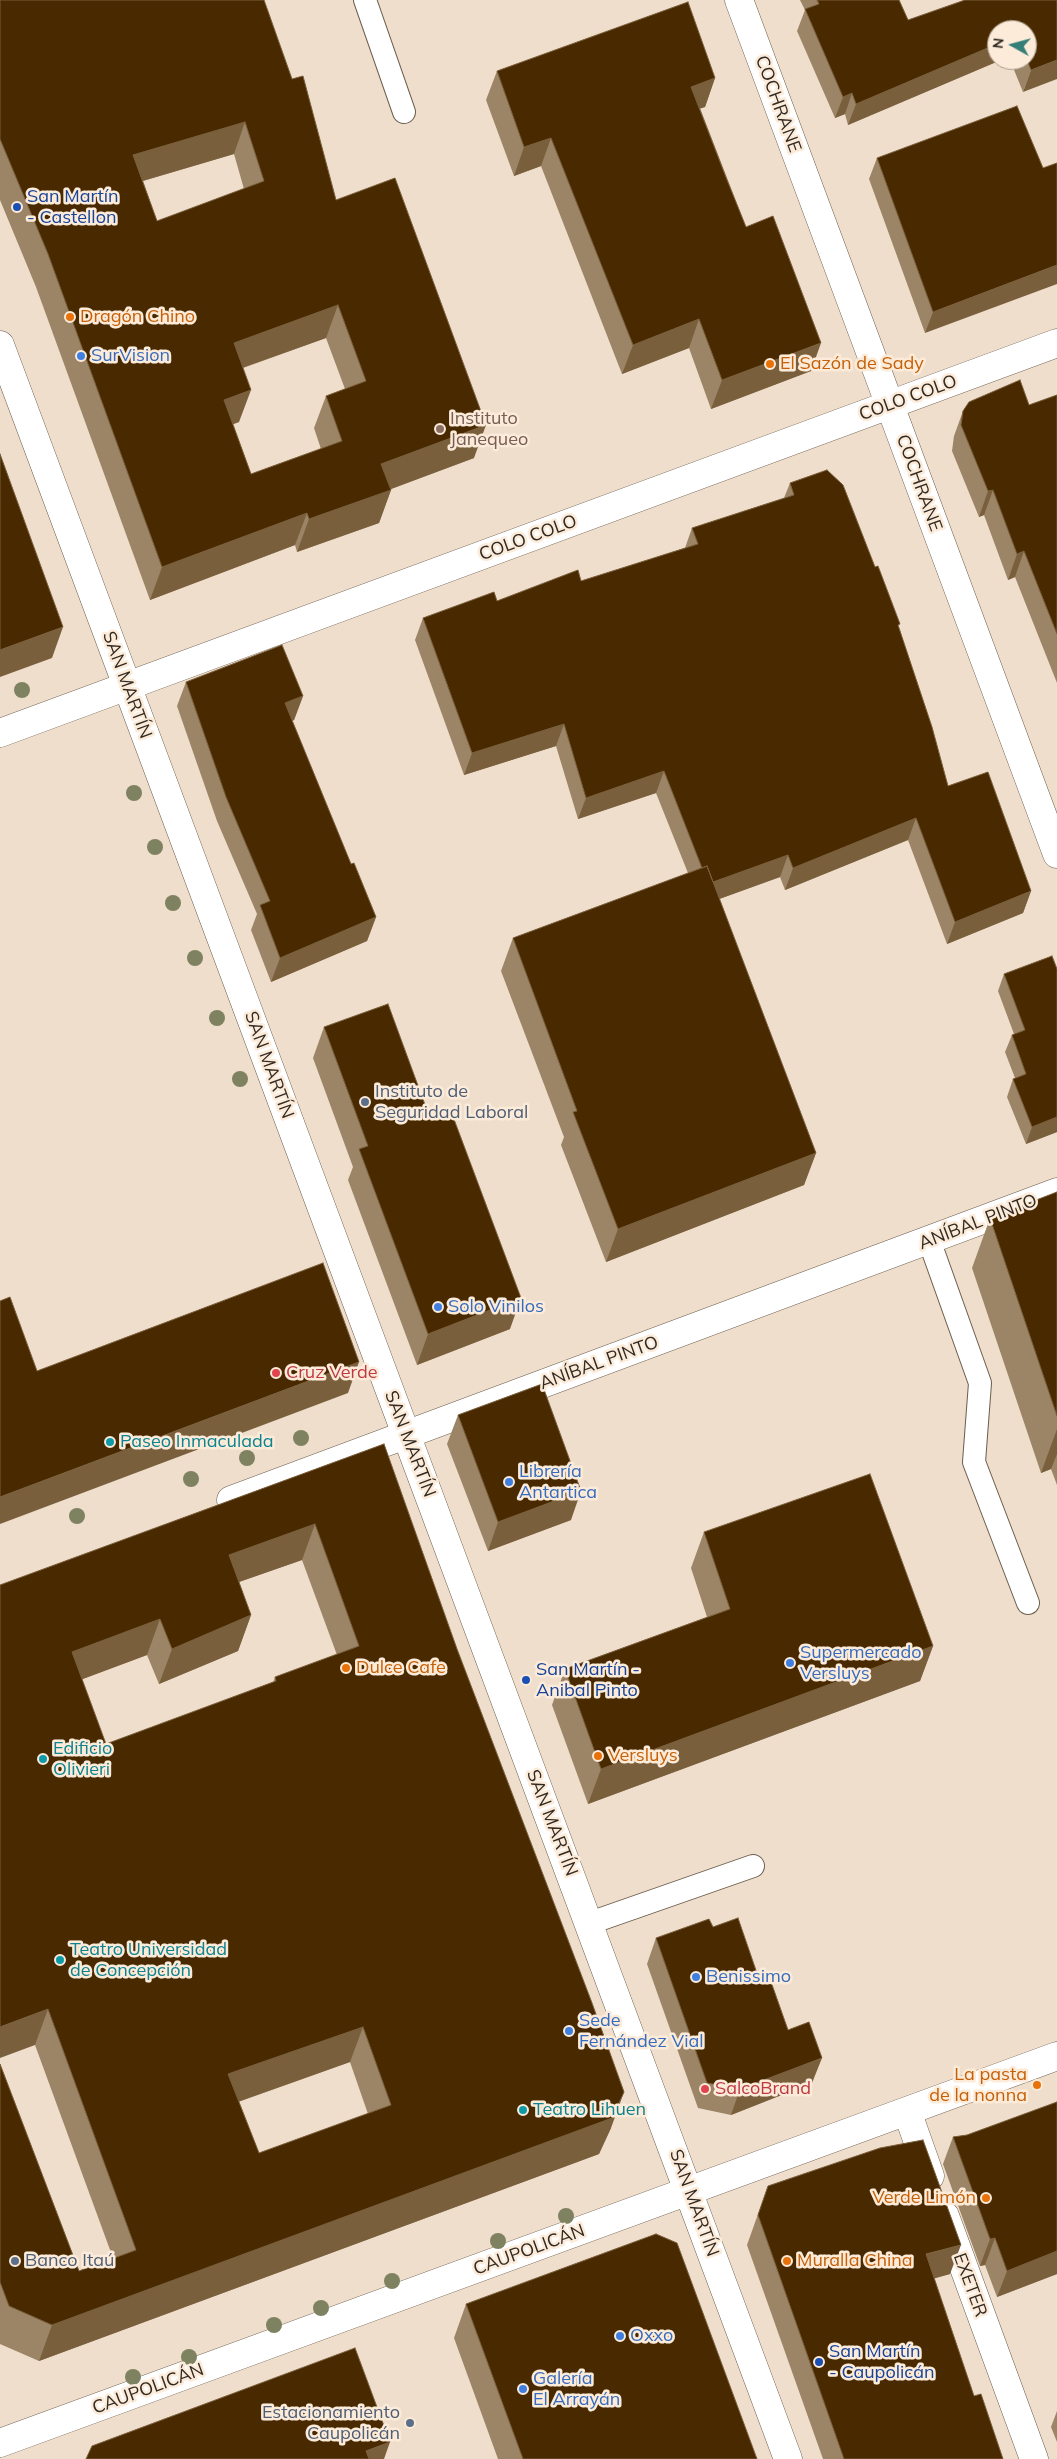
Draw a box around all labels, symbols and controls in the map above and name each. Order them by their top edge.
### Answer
north arrow [987,20,1037,70]
text: N [989,37,1008,50]
street label: COCHRANE [751,53,805,155]
place label: San Martín - Castellon [27,186,119,228]
marker: San Martín - Castellon [11,201,23,213]
place label: Dragón Chino [80,306,195,328]
marker: Dragón Chino [64,311,76,323]
place label: SurVision [91,345,170,367]
marker: SurVision [75,350,87,362]
place label: El Sazón de Sady [780,353,924,375]
marker: El Sazón de Sady [764,358,776,370]
street label: COLO COLO [856,370,960,426]
place label: Instituto Janequeo [450,408,528,450]
marker: Instituto Janequeo [434,423,446,435]
street label: COCHRANE [892,432,946,534]
street label: COLO COLO [476,510,580,566]
street label: SAN MARTÍN [98,629,156,741]
street label: SAN MARTÍN [240,1009,298,1121]
place label: Instituto de Seguridad Laboral [375,1081,528,1124]
marker: Instituto de Seguridad Laboral [359,1096,371,1108]
street label: ANÍBAL PINTO [916,1190,1040,1254]
place label: Solo Vinilos [448,1296,544,1318]
marker: Solo Vinilos [432,1301,444,1313]
street label: ANÍBAL PINTO [537,1331,661,1395]
place label: Cruz Verde [286,1362,378,1384]
marker: Cruz Verde [270,1367,282,1379]
street label: SAN MARTÍN [380,1388,440,1500]
place label: Paseo Inmaculada [120,1431,274,1453]
marker: Paseo Inmaculada [104,1436,116,1448]
place label: Librería Antartica [519,1461,597,1504]
marker: Librería Antartica [503,1476,515,1488]
place label: Supermercado Versluys [800,1642,921,1685]
place label: Dulce Cafe [356,1657,446,1679]
marker: Supermercado Versluys [784,1657,796,1669]
place label: San Martín - Anibal Pinto [536,1659,640,1702]
marker: Dulce Cafe [340,1662,352,1674]
marker: San Martín - Anibal Pinto [520,1674,532,1686]
place label: Edificio Olivieri [53,1738,112,1780]
place label: Versluys [608,1745,678,1767]
marker: Versluys [592,1750,604,1762]
marker: Edificio Olivieri [37,1753,49,1765]
street label: SAN MARTÍN [522,1767,582,1879]
place label: Teatro Universidad de Concepción [70,1939,227,1982]
marker: Teatro Universidad de Concepción [54,1954,66,1966]
place label: Benissimo [706,1966,791,1988]
marker: Benissimo [690,1971,702,1983]
place label: Sede Fernández Vial [579,2010,704,2052]
marker: Sede Fernández Vial [563,2025,575,2037]
place label: La pasta de la nonna [929,2064,1027,2106]
place label: SalcoBrand [715,2078,811,2100]
marker: La pasta de la nonna [1031,2079,1043,2091]
marker: SalcoBrand [699,2083,711,2095]
place label: Teatro Lihuen [533,2099,646,2121]
marker: Teatro Lihuen [517,2104,529,2116]
street label: SAN MARTÍN [665,2147,723,2259]
place label: Verde Limón [872,2187,976,2209]
marker: Verde Limón [980,2192,992,2204]
street label: CAUPOLICÁN [470,2220,588,2280]
place label: Banco Itaú [25,2250,114,2272]
place label: Muralla China [797,2250,913,2272]
street label: EXETER [948,2250,992,2320]
marker: Banco Itaú [9,2255,21,2267]
marker: Muralla China [781,2255,793,2267]
place label: Oxxo [630,2325,673,2347]
marker: Oxxo [614,2330,626,2342]
place label: San Martín - Caupolicán [829,2341,935,2384]
marker: San Martín - Caupolicán [813,2356,825,2368]
street label: CAUPOLICÁN [89,2359,207,2419]
place label: Galería El Arrayán [533,2368,620,2410]
marker: Galería El Arrayán [517,2383,529,2395]
place label: Estacionamiento Caupolicán [262,2402,400,2444]
marker: Estacionamiento Caupolicán [404,2417,416,2429]

